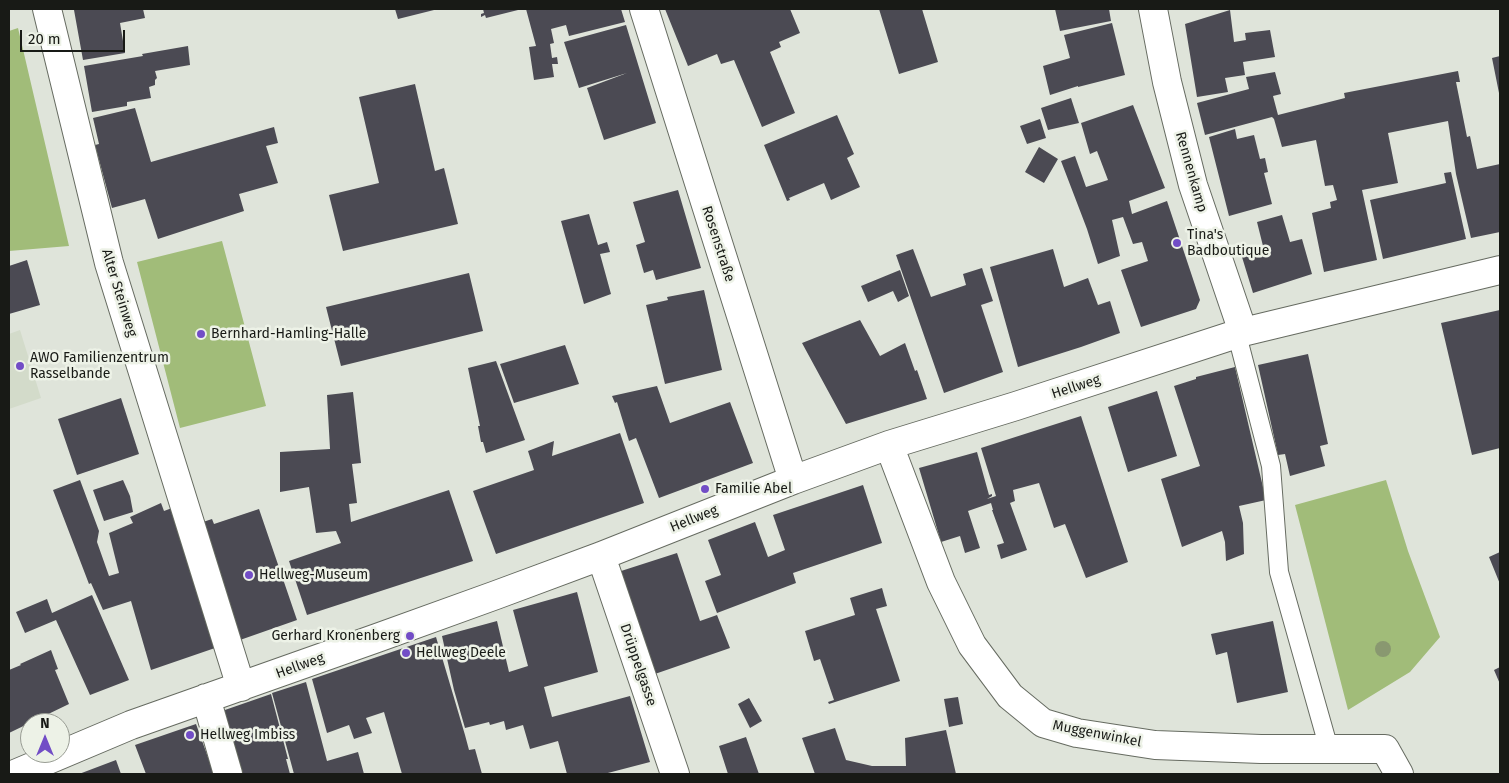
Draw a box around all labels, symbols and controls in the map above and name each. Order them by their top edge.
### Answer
scale bar [22,20,128,52]
text: 20 m [28,30,61,48]
street label: Rennenkamp [1171,130,1211,214]
street label: Rosenstraße [698,204,738,284]
place label: Tina's Badboutique [1187,227,1269,260]
marker: Tina's Badboutique [1171,237,1183,249]
street label: Alter Steinweg [98,247,140,339]
place label: Bernhard-Hamling-Halle [211,326,366,342]
marker: Bernhard-Hamling-Halle [195,328,207,340]
place label: AWO Familienzentrum Rasselbande [30,350,169,382]
marker: AWO Familienzentrum Rasselbande [14,360,26,372]
street label: Hellweg [1049,371,1103,403]
place label: Familie Abel [715,481,792,497]
marker: Familie Abel [699,483,711,495]
street label: Hellweg [668,502,720,536]
place label: Hellweg-Museum [259,567,368,583]
marker: Hellweg-Museum [243,569,255,581]
street label: Drüppelgasse [616,622,660,708]
place label: Gerhard Kronenberg [271,628,400,644]
marker: Gerhard Kronenberg [404,630,416,642]
place label: Hellweg Deele [416,645,506,661]
marker: Hellweg Deele [400,647,412,659]
street label: Hellweg [273,650,327,682]
north arrow [20,713,70,763]
text: N [40,715,50,732]
street label: Muggenwinkel [1051,717,1143,751]
place label: Hellweg Imbiss [200,727,295,743]
marker: Hellweg Imbiss [184,729,196,741]

